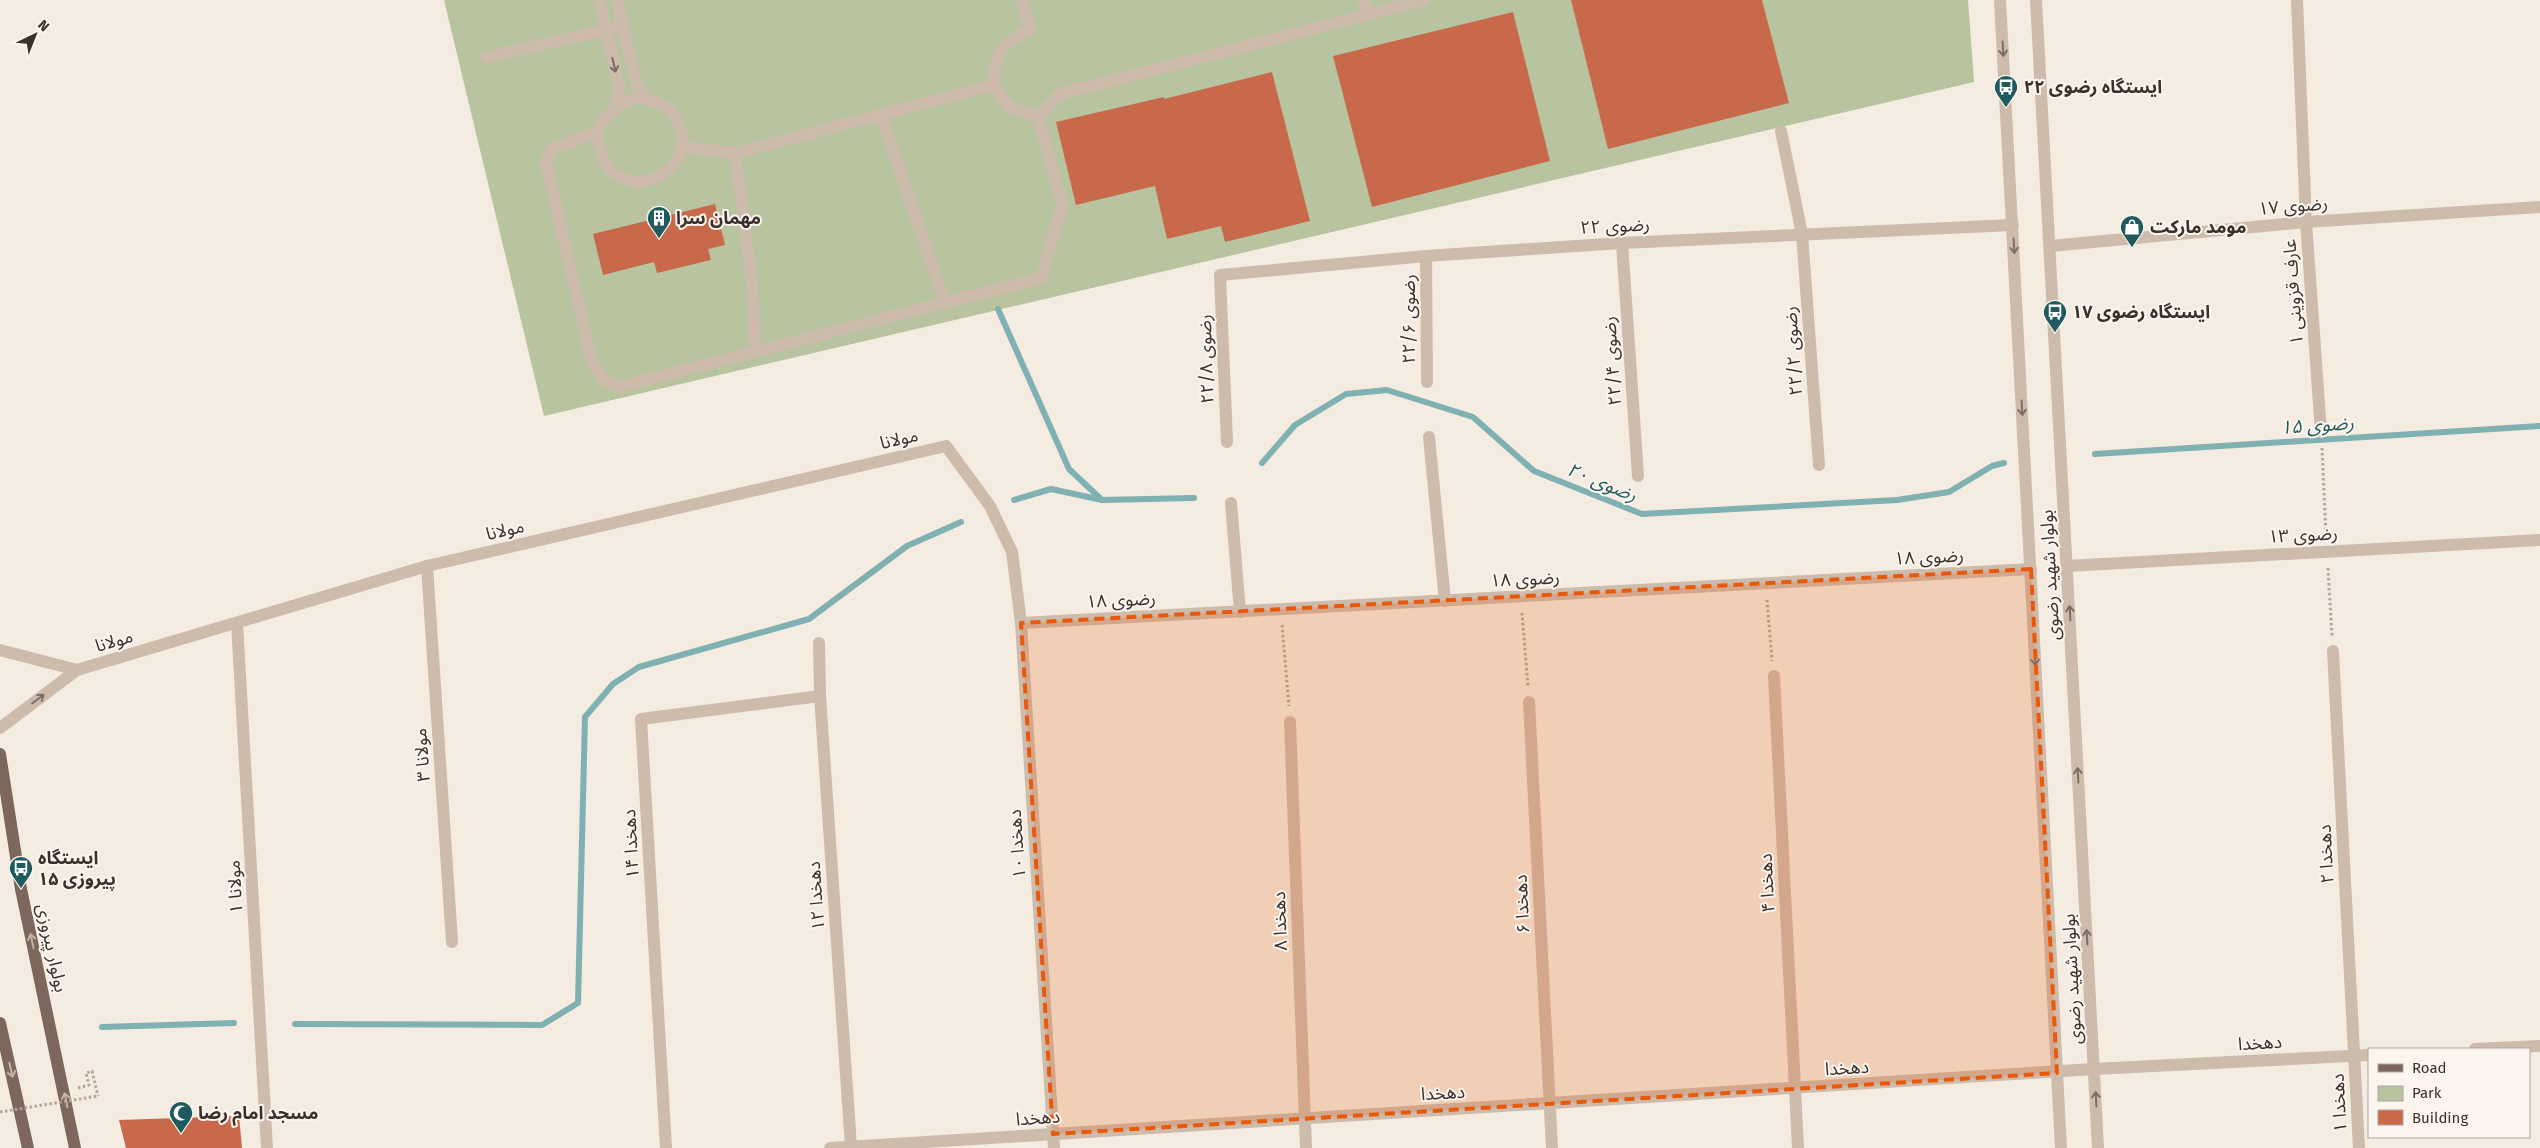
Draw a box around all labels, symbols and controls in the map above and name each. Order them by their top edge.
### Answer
north arrow [10,10,60,60]
text: N [34,16,53,35]
one-way arrow [1999,40,2008,56]
one-way arrow [610,56,619,72]
bus stop icon: ایستگاه رضوی ۲۲ [1993,74,2019,108]
place label: ایستگاه رضوی ۲۲ [2024,76,2162,98]
street label: رضوی ۱۷ [2257,192,2329,220]
building icon: مهمان سرا [646,205,672,239]
place label: مهمان سرا [676,207,761,229]
street label: رضوی ۲۲ [1580,213,1650,239]
shop icon: مومد مارکت [2119,214,2145,248]
place label: مومد مارکت [2150,216,2247,238]
one-way arrow [2009,238,2018,254]
street label: عارف قزوینی ۱ [2278,238,2308,346]
street label: رضوی ۲۲/۶ [1398,274,1420,364]
bus stop icon: ایستگاه رضوی ۱۷ [2042,299,2068,333]
place label: ایستگاه رضوی ۱۷ [2072,301,2210,323]
street label: رضوی ۲۲/۲ [1779,306,1807,396]
street label: رضوی ۲۲/۸ [1193,314,1219,404]
street label: رضوی ۲۲/۴ [1598,316,1626,406]
one-way arrow [2018,400,2027,416]
water label: رضوی ۱۵ [2279,411,2355,439]
street label: مولانا [878,424,920,454]
water label: رضوی ۲۰ [1564,458,1640,506]
street label: بولوار شهید رضوی [2036,509,2064,641]
street label: مولانا [484,515,526,545]
street label: رضوی ۱۳ [2268,522,2338,548]
street label: رضوی ۱۸ [1894,544,1964,570]
street label: رضوی ۱۸ [1490,566,1560,592]
street label: رضوی ۱۸ [1086,587,1156,613]
one-way arrow [2065,605,2074,621]
street label: مولانا [92,625,136,657]
one-way arrow [2031,650,2040,666]
one-way arrow [31,693,44,704]
street label: مولانا ۳ [409,728,435,782]
one-way arrow [2074,767,2083,783]
street label: دهخدا ۱۴ [618,809,644,879]
street label: دهخدا ۱۰ [1004,809,1030,879]
street label: دهخدا ۲ [2313,824,2339,884]
place label: ایستگاه پیروزی ۱۵ [38,847,116,891]
street label: دهخدا ۴ [1754,853,1780,913]
bus stop icon: ایستگاه پیروزی ۱۵ [8,855,34,889]
street label: مولانا ۱ [223,860,247,914]
street label: دهخدا ۱۲ [803,861,829,931]
street label: دهخدا ۶ [1509,874,1535,934]
street label: دهخدا ۸ [1268,891,1292,951]
street label: بولوار پیروزی [32,902,72,994]
street label: بولوار شهید رضوی [2058,913,2086,1045]
one-way arrow [2082,929,2091,945]
one-way arrow [27,934,37,950]
street label: دهخدا [2237,1031,2283,1055]
legend [2368,1048,2530,1138]
street label: دهخدا [1824,1056,1870,1080]
text: Road [2412,1059,2447,1077]
one-way arrow [6,1062,16,1078]
street label: دهخدا ۱ [2326,1073,2352,1133]
street label: دهخدا [1420,1081,1466,1105]
text: Park [2412,1084,2442,1102]
one-way arrow [2091,1092,2100,1108]
one-way arrow [60,1093,70,1109]
mosque icon: مسجد امام رضا [168,1100,194,1134]
place label: مسجد امام رضا [198,1102,318,1126]
street label: دهخدا [1015,1105,1061,1131]
text: Building [2412,1109,2468,1127]

